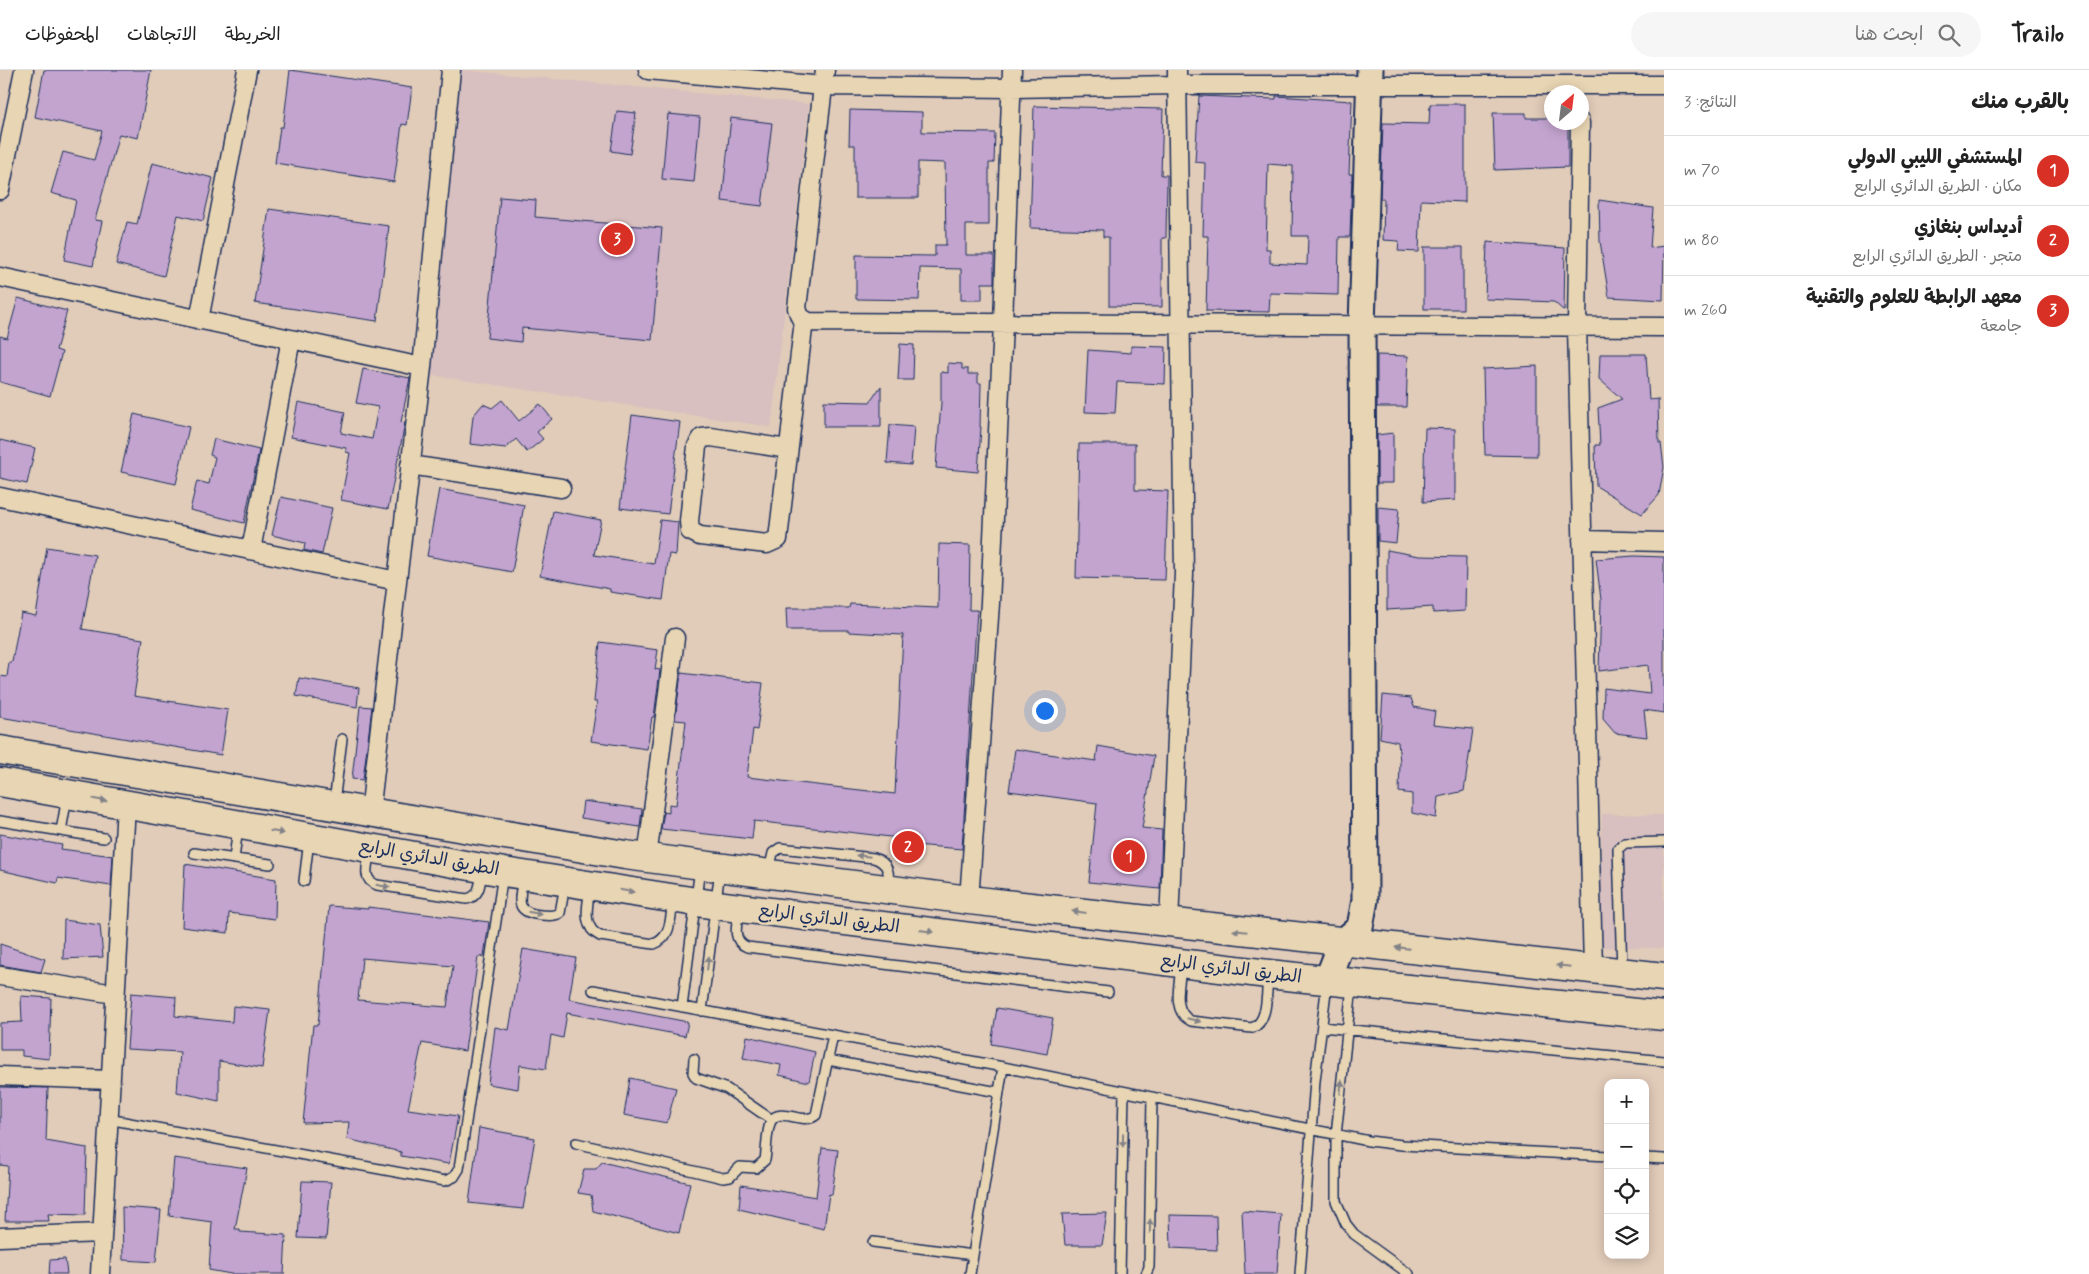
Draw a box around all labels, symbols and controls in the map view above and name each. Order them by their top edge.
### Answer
search box [1631,12,1981,57]
text: Trailo [2011,19,2064,50]
icon: search [1935,21,1963,49]
text: ابحث هنا [1855,22,1923,47]
text: المحفوظات [25,23,99,47]
text: الاتجاهات [127,23,197,47]
text: الخريطة [225,23,281,47]
north arrow [1544,85,1589,130]
text: بالقرب منك [1971,88,2069,116]
text: النتائج: 3 [1684,92,1737,113]
text: المستشفي الليبي الدولي [1848,145,2022,170]
text: 70 m [1684,160,1720,181]
text: 1 [2049,160,2057,181]
text: مكان · الطريق الدائري الرابع [1854,176,2022,197]
text: أديداس بنغازي [1914,215,2022,240]
pin: 3 [601,220,633,258]
text: 80 m [1684,230,1719,251]
text: 2 [2049,230,2057,251]
text: متجر · الطريق الدائري الرابع [1852,246,2022,267]
text: معهد الرابطة للعلوم والتقنية [1806,285,2022,310]
text: 260 m [1684,300,1727,321]
text: 3 [2049,300,2057,321]
text: جامعة [1980,316,2022,337]
your location [1032,698,1058,724]
one-way arrow [92,797,108,805]
one-way arrow [269,828,285,836]
pin: 2 [892,828,924,866]
street label: الطريق الدائري الرابع [357,834,501,882]
pin: 1 [1113,837,1145,875]
one-way arrow [855,852,871,860]
one-way arrow [375,882,391,890]
one-way arrow [619,887,635,895]
street label: الطريق الدائري الرابع [757,898,901,940]
one-way arrow [1070,908,1086,916]
one-way arrow [527,910,543,918]
one-way arrow [919,927,935,935]
one-way arrow [1232,927,1248,935]
one-way arrow [1393,944,1409,952]
street label: الطريق الدائري الرابع [1159,948,1303,990]
one-way arrow [705,954,713,970]
one-way arrow [1555,962,1571,970]
one-way arrow [1186,1016,1202,1024]
one-way arrow [1337,1078,1345,1094]
map controls [1604,1079,1649,1259]
button: + [1604,1079,1649,1124]
button: − [1604,1124,1649,1169]
one-way arrow [1119,1133,1127,1149]
button: locate [1604,1169,1649,1214]
button: layers [1604,1214,1649,1259]
one-way arrow [1146,1218,1154,1234]

